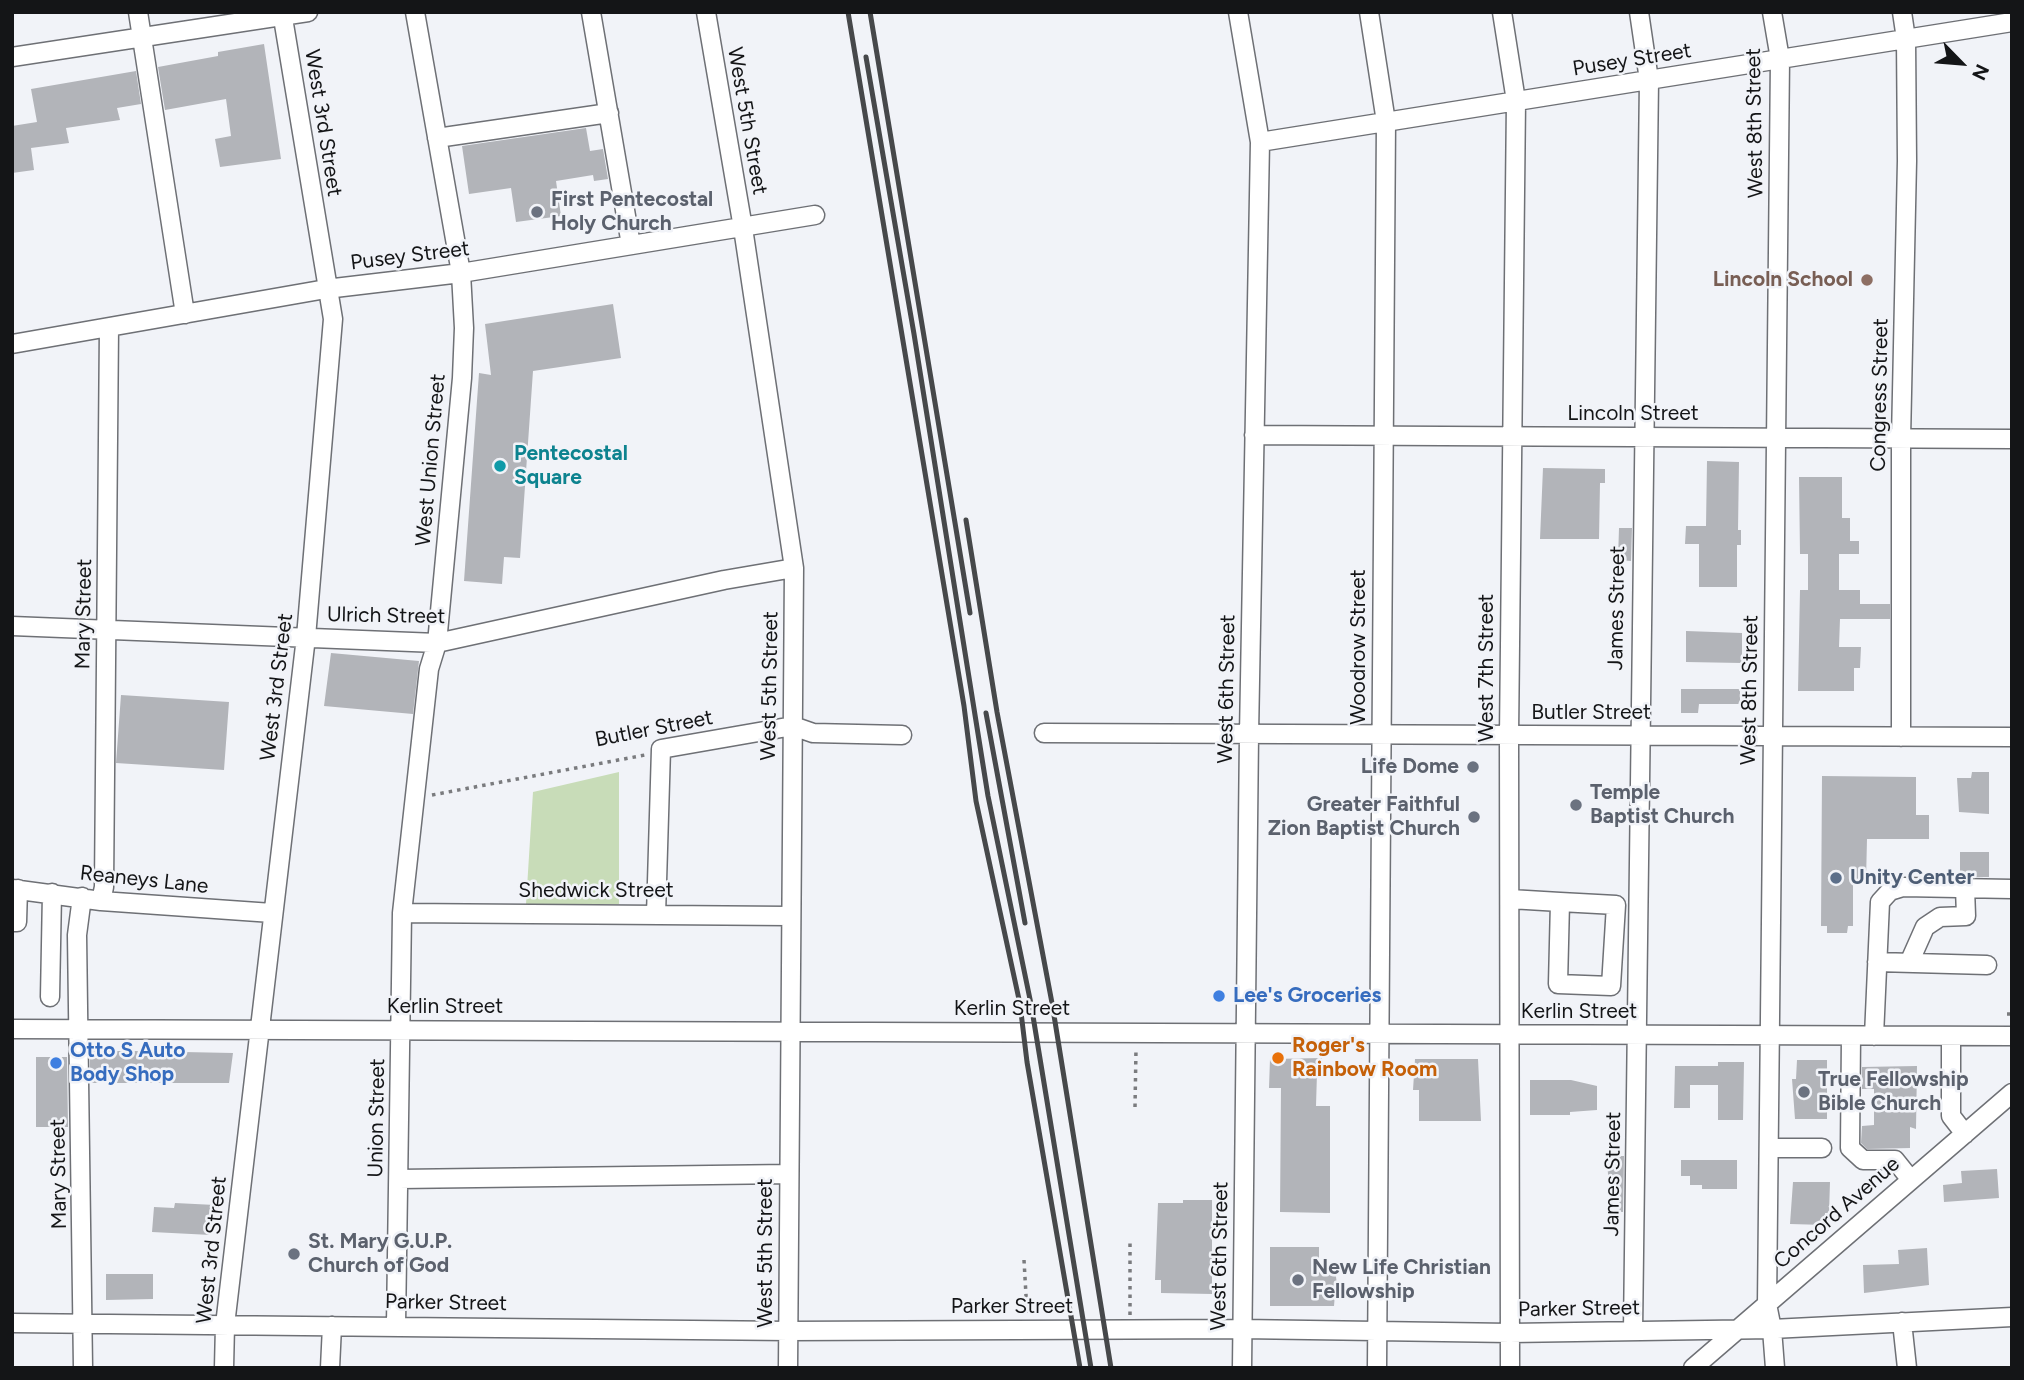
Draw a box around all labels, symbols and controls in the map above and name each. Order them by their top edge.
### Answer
north arrow [1926,28,1996,98]
street label: Pusey Street [1571,38,1693,82]
street label: West 5th Street [722,45,772,197]
street label: West 3rd Street [299,48,347,198]
street label: West 8th Street [1741,48,1769,198]
text: N [1967,61,1994,84]
place label: First Pentecostal Holy Church [551,187,713,237]
marker: First Pentecostal Holy Church [529,204,545,220]
street label: Pusey Street [349,236,471,276]
place label: Lincoln School [1713,267,1853,293]
marker: Lincoln School [1859,272,1875,288]
street label: Congress Street [1866,318,1894,472]
street label: West Union Street [411,373,451,547]
street label: Lincoln Street [1567,401,1699,427]
place label: Pentecostal Square [514,441,628,491]
marker: Pentecostal Square [492,458,508,474]
street label: James Street [1603,545,1631,671]
street label: Mary Street [70,558,98,670]
street label: Woodrow Street [1346,569,1372,725]
street label: West 7th Street [1474,594,1500,742]
street label: Ulrich Street [327,602,445,630]
street label: West 5th Street [756,611,784,761]
street label: West 3rd Street [255,612,299,762]
street label: West 6th Street [1213,614,1241,764]
street label: West 8th Street [1736,615,1764,765]
street label: Butler Street [1531,700,1651,726]
street label: Butler Street [593,705,715,753]
place label: Life Dome [1361,754,1459,780]
marker: Life Dome [1465,759,1481,775]
place label: Temple Baptist Church [1590,780,1734,830]
place label: Greater Faithful Zion Baptist Church [1268,792,1460,842]
marker: Temple Baptist Church [1568,797,1584,813]
marker: Greater Faithful Zion Baptist Church [1466,809,1482,825]
street label: Reaneys Lane [79,861,209,899]
place label: Unity Center [1850,865,1974,891]
marker: Unity Center [1828,870,1844,886]
street label: Shedwick Street [518,878,674,904]
place label: Lee's Groceries [1233,983,1381,1009]
marker: Lee's Groceries [1211,988,1227,1004]
street label: Kerlin Street [387,994,503,1020]
street label: Kerlin Street [954,996,1070,1022]
street label: Kerlin Street [1521,999,1637,1025]
place label: Roger's Rainbow Room [1292,1033,1437,1083]
place label: Otto S Auto Body Shop [70,1038,186,1088]
marker: Roger's Rainbow Room [1270,1050,1286,1066]
marker: Otto S Auto Body Shop [48,1055,64,1071]
street label: Union Street [363,1058,391,1178]
place label: True Fellowship Bible Church [1818,1067,1969,1117]
marker: True Fellowship Bible Church [1796,1084,1812,1100]
street label: James Street [1599,1111,1627,1237]
street label: Mary Street [45,1118,73,1230]
street label: Concord Avenue [1769,1152,1905,1274]
street label: West 3rd Street [192,1175,232,1325]
street label: West 5th Street [753,1178,779,1328]
street label: West 6th Street [1206,1181,1234,1331]
place label: St. Mary G.U.P. Church of God [308,1229,452,1279]
marker: St. Mary G.U.P. Church of God [286,1246,302,1262]
place label: New Life Christian Fellowship [1312,1255,1491,1305]
marker: New Life Christian Fellowship [1290,1272,1306,1288]
street label: Parker Street [385,1289,507,1317]
street label: Parker Street [951,1294,1073,1320]
street label: Parker Street [1518,1295,1640,1323]

